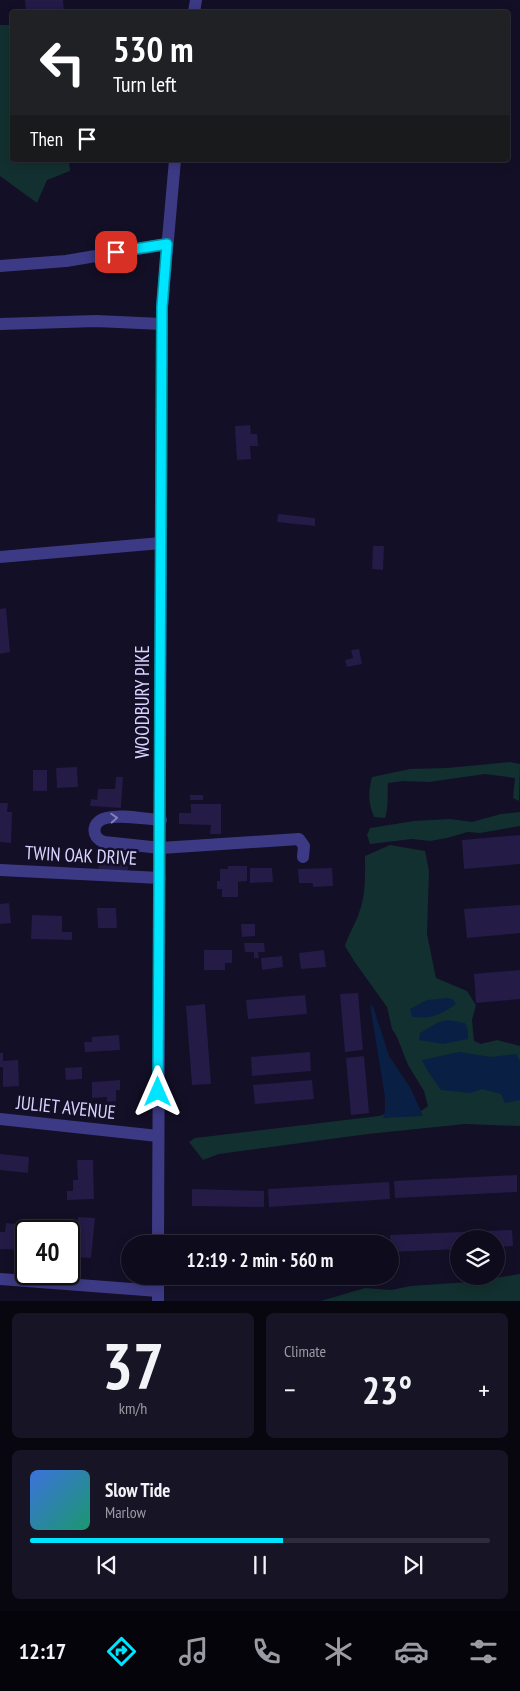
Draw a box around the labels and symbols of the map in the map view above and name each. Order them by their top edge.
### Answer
pin [95,231,137,273]
street label: WOODBURY PIKE [130,645,154,759]
one-way arrow [110,812,118,823]
street label: TWIN OAK DRIVE [24,840,138,870]
position arrow [131,1065,183,1117]
street label: JULIET AVENUE [14,1090,117,1124]
speed limit sign: 40 [15,1220,80,1285]

